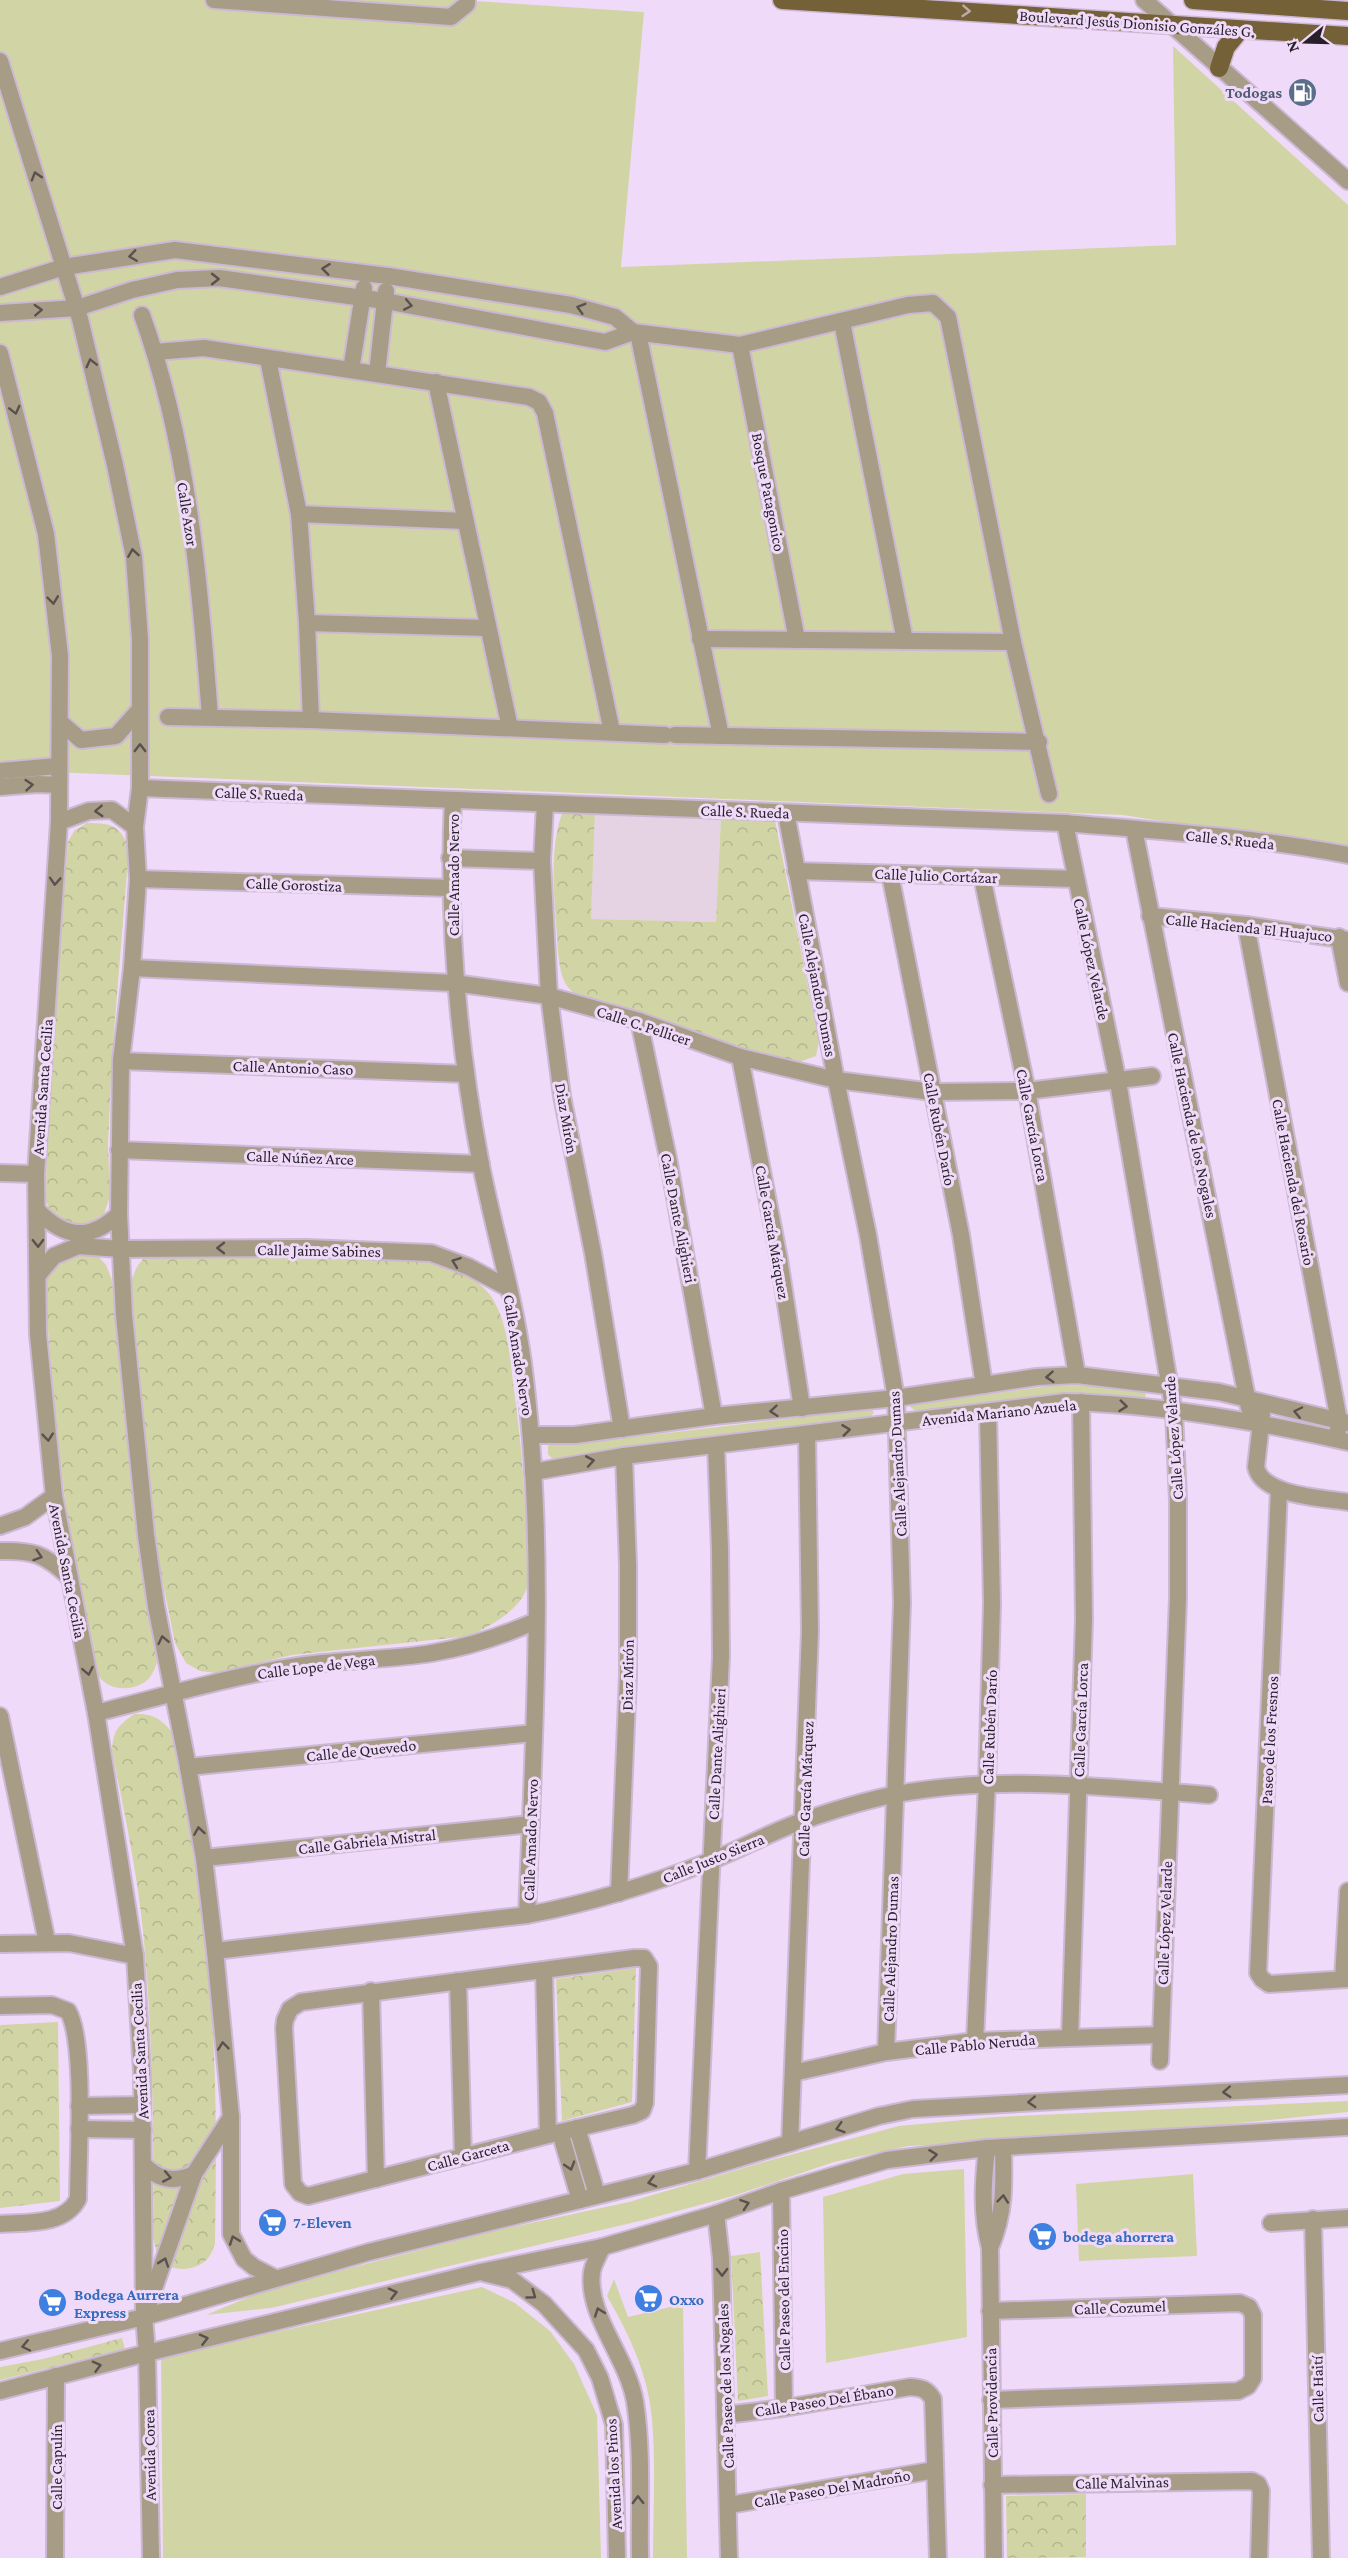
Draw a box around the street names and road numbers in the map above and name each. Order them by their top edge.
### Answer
street label: Boulevard Jesús Dionisio Gonzáles G. [1019,7,1255,41]
street label: Bosque Patagonico [748,431,788,553]
street label: Calle Azor [174,481,201,548]
street label: Calle S. Rueda [214,783,304,804]
street label: Calle S. Rueda [700,801,790,822]
street label: Calle Amado Nervo [445,814,462,936]
street label: Calle S. Rueda [1185,826,1276,853]
street label: Calle Julio Cortázar [874,865,998,887]
street label: Calle Gorostiza [245,874,343,895]
street label: Calle López Velarde [1069,897,1113,1022]
street label: Calle Hacienda El Huajuco [1165,910,1333,946]
street label: Calle Alejandro Dumas [794,912,840,1059]
street label: Calle C. Pellicer [595,1002,693,1049]
street label: Avenida Santa Cecilia [29,1018,56,1156]
street label: Calle Hacienda de los Nogales [1164,1031,1220,1220]
street label: Calle Antonio Caso [232,1057,354,1078]
street label: Calle García Lorca [1013,1067,1052,1184]
street label: Calle Rubén Darío [920,1071,959,1187]
street label: Diaz Mirón [552,1081,581,1155]
street label: Calle Hacienda del Rosario [1269,1097,1318,1267]
street label: Calle Núñez Arce [246,1147,354,1168]
street label: Calle Dante Alighieri [657,1152,699,1285]
street label: Calle García Márquez [751,1164,793,1301]
street label: Calle Jaime Sabines [257,1241,381,1261]
street label: Calle Amado Nervo [501,1293,536,1417]
street label: Calle López Velarde [1161,1375,1187,1501]
street label: Calle Alejandro Dumas [885,1391,911,1537]
street label: Avenida Mariano Azuela [921,1396,1078,1429]
street label: Avenida Santa Cecilia [46,1502,89,1640]
street label: Diaz Mirón [618,1639,637,1711]
street label: Calle Lope de Vega [256,1651,377,1683]
street label: Calle García Lorca [1070,1662,1091,1778]
street label: Calle Rubén Darío [979,1669,1000,1785]
street label: Paseo de los Fresnos [1258,1675,1281,1805]
street label: Calle Dante Alighieri [705,1688,729,1820]
street label: Calle García Márquez [795,1721,817,1857]
street label: Calle de Quevedo [305,1736,417,1765]
street label: Calle Amado Nervo [520,1779,541,1901]
street label: Calle Gabriela Mistral [297,1826,437,1857]
street label: Calle Justo Sierra [660,1830,767,1888]
street label: Calle López Velarde [1154,1861,1176,1985]
street label: Calle Alejandro Dumas [879,1876,903,2022]
street label: Avenida Santa Cecilia [127,1982,152,2120]
street label: Calle Pablo Neruda [914,2031,1037,2058]
street label: Calle Garceta [425,2136,512,2175]
street label: Calle Paseo del Encino [774,2229,793,2371]
street label: Calle Cozumel [1074,2297,1166,2318]
street label: Calle Paseo de los Nogales [714,2303,738,2469]
street label: Calle Providencia [982,2347,1001,2458]
street label: Calle Haití [1308,2355,1327,2423]
street label: Calle Paseo Del Ébano [753,2381,895,2420]
street label: Avenida Corea [140,2408,159,2501]
street label: Avenida los Pinos [602,2418,625,2530]
street label: Calle Capulín [48,2424,66,2510]
street label: Calle Paseo Del Madroño [753,2466,912,2511]
street label: Calle Malvinas [1075,2473,1169,2492]

